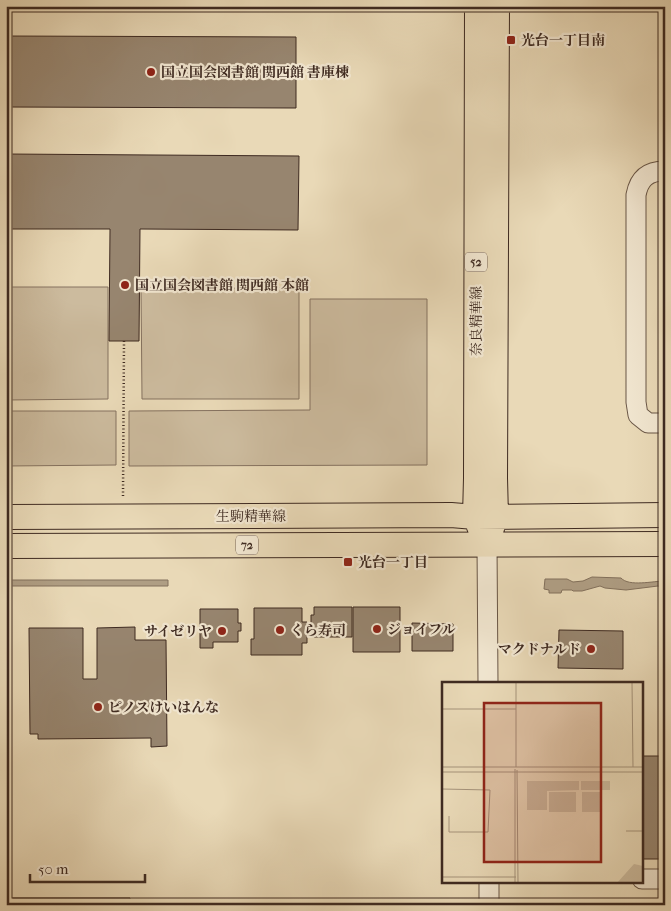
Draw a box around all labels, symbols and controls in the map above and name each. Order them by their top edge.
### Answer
place label: 光台一丁目南 [521,32,605,49]
marker: 光台一丁目南 [505,34,517,46]
place label: 国立国会図書館 関西館 書庫棟 [161,64,349,81]
marker: 国立国会図書館 関西館 書庫棟 [145,66,157,78]
road number: 52 [465,252,487,272]
place label: 国立国会図書館 関西館 本館 [135,277,309,294]
marker: 国立国会図書館 関西館 本館 [119,279,131,291]
street label: 奈良精華線 [468,286,485,356]
street label: 生駒精華線 [216,508,286,525]
road number: 72 [236,536,258,554]
place label: 光台一丁目 [358,554,428,571]
marker: 光台一丁目 [342,556,354,568]
place label: ジョイフル [387,621,456,638]
place label: くら寿司 [290,622,346,639]
place label: サイゼリヤ [144,623,212,640]
marker: ジョイフル [371,623,383,635]
marker: くら寿司 [274,624,286,636]
marker: サイゼリヤ [216,625,228,637]
place label: マクドナルド [498,641,581,658]
marker: マクドナルド [585,643,597,655]
inset map [442,682,644,884]
place label: ピノスけいはんな [108,699,219,716]
marker: ピノスけいはんな [92,701,104,713]
scale bar [30,851,145,883]
text: 50 m [38,860,69,878]

